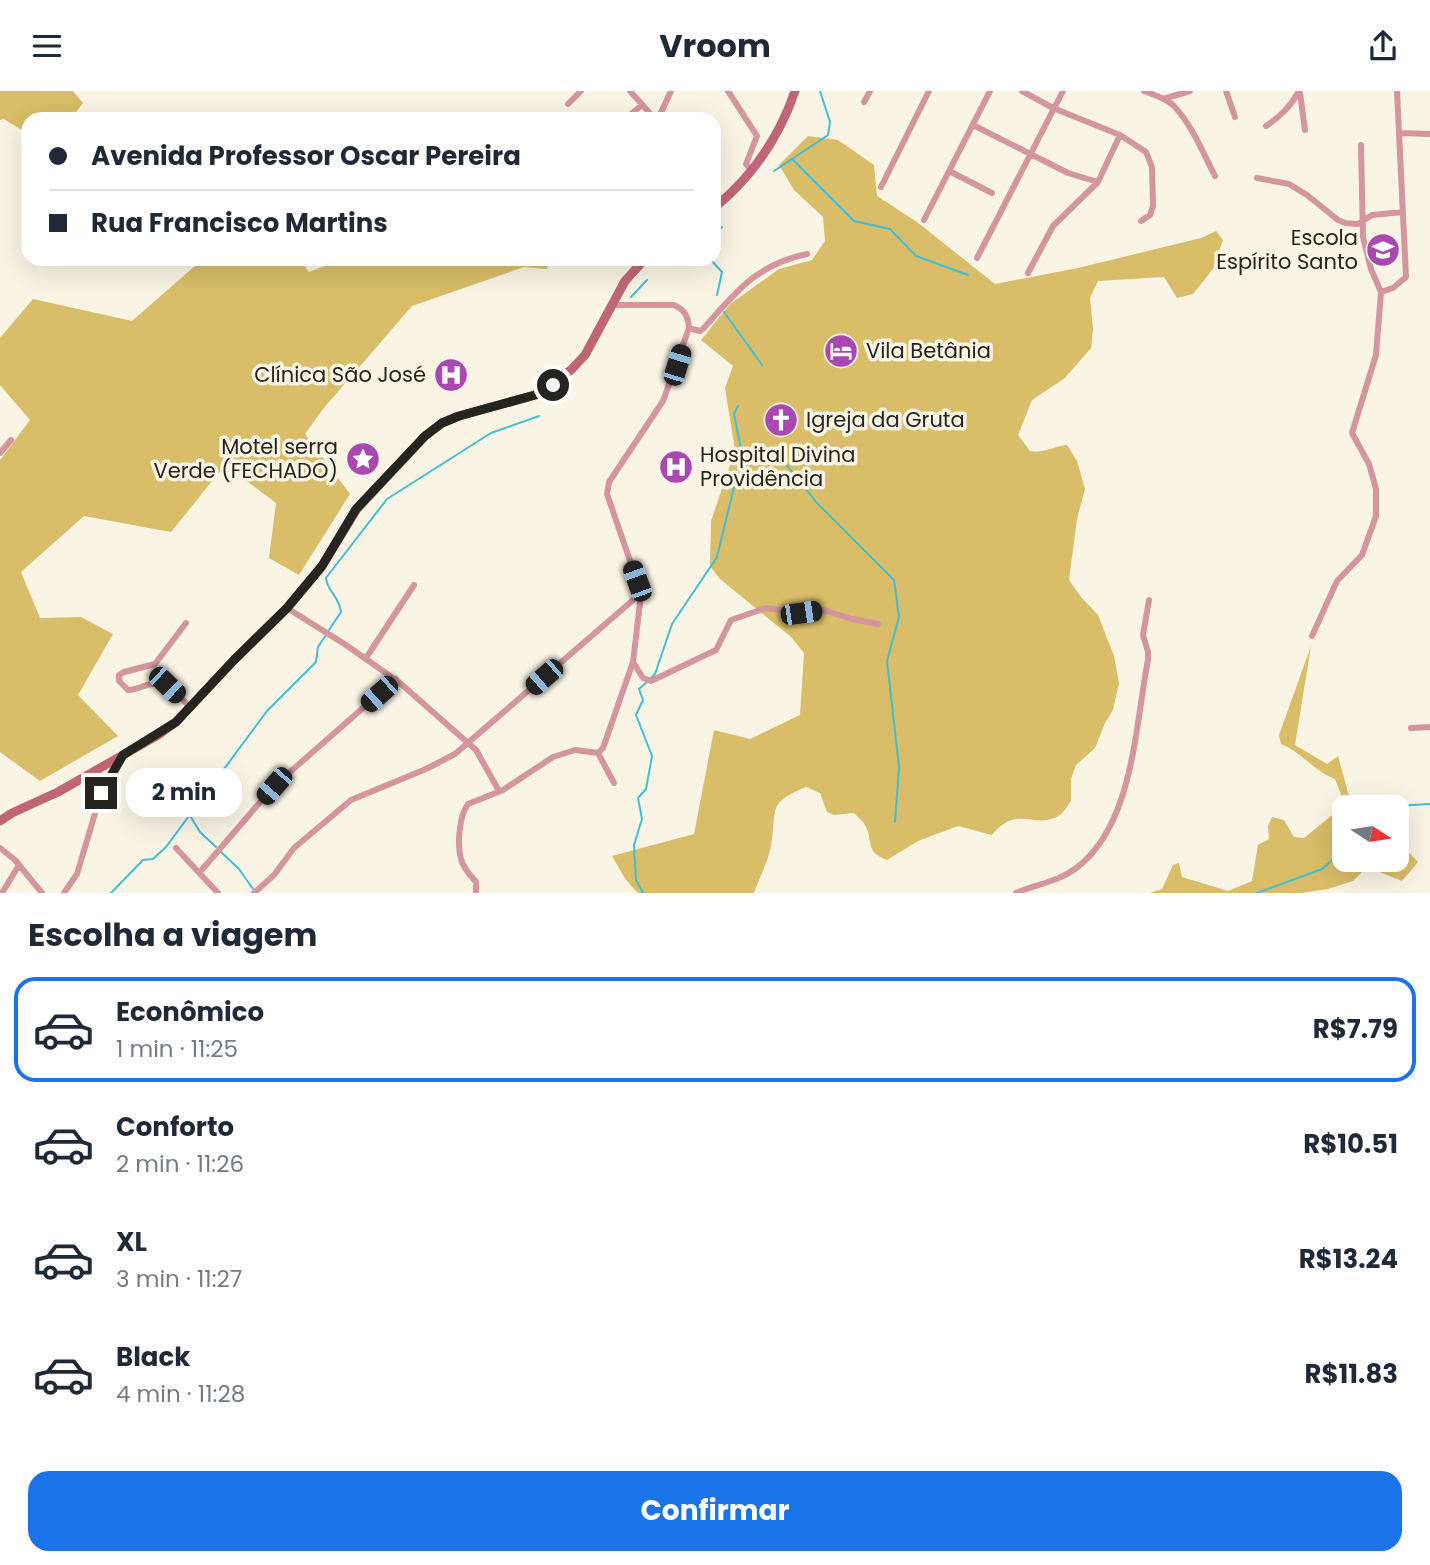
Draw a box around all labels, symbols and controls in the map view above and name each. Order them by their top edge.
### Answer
text: Vroom [659,23,771,68]
icon: menu [28,27,66,65]
icon: share [1364,27,1402,65]
text: Avenida Professor Oscar Pereira [91,138,521,174]
text: Rua Francisco Martins [91,205,388,241]
place label: Escola Espírito Santo [1216,223,1358,276]
school or university icon: Escola Espírito Santo [1364,231,1402,269]
hotel icon: Vila Betânia [822,332,860,370]
place label: Vila Betânia [866,336,991,365]
car [661,342,694,388]
hospital icon: Clínica São José [432,356,470,394]
place label: Clínica São José [254,360,426,389]
route start [537,369,569,401]
church icon: Igreja da Gruta [762,401,800,439]
place label: Igreja da Gruta [806,405,965,434]
place label: Motel serra Verde (FECHADO) [153,432,338,485]
place icon: Motel serra Verde (FECHADO) [344,440,382,478]
place label: Hospital Divina Providência [700,440,856,493]
hospital icon: Hospital Divina Providência [657,448,695,486]
car [620,558,655,604]
car [779,600,824,626]
car [522,655,567,699]
car [145,663,190,707]
car [357,672,402,716]
car [253,763,296,809]
callout: 2 min [126,769,241,817]
text: 2 min [152,776,216,808]
route end [85,777,117,809]
north arrow [1332,795,1409,871]
map controls [1332,795,1409,872]
text: Escolha a viagem [28,912,317,957]
text: Econômico [116,994,264,1030]
icon: car [32,998,95,1061]
text: R$7.79 [1313,1011,1398,1047]
text: 1 min · 11:25 [116,1033,238,1065]
text: Conforto [116,1109,234,1145]
icon: car [32,1113,95,1176]
text: R$10.51 [1303,1126,1398,1162]
text: 2 min · 11:26 [116,1148,244,1180]
text: XL [116,1224,147,1260]
icon: car [32,1228,95,1291]
text: R$13.24 [1299,1241,1398,1277]
text: 3 min · 11:27 [116,1263,242,1295]
text: Black [116,1339,190,1375]
icon: car [32,1343,95,1406]
text: R$11.83 [1304,1356,1398,1392]
text: 4 min · 11:28 [116,1378,245,1410]
button: Confirmar [28,1471,1402,1551]

